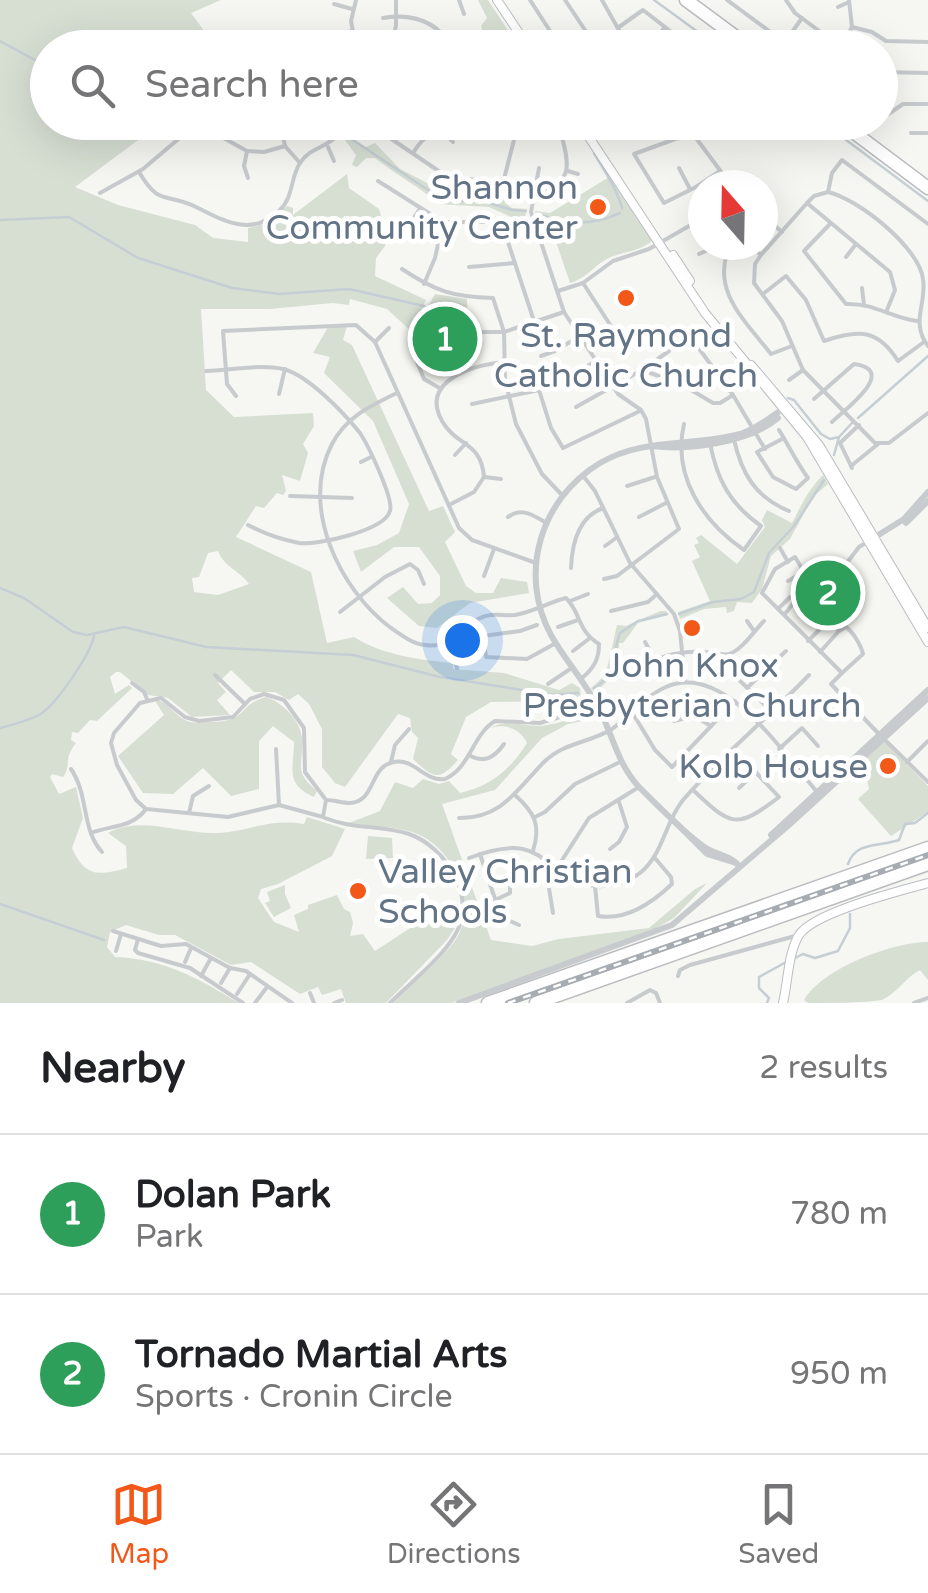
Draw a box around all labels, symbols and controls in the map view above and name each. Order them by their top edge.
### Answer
search box [30,30,898,140]
icon: search [65,58,120,113]
text: Search here [145,62,359,108]
place label: Shannon Community Center [266,167,579,249]
north arrow [688,170,778,260]
marker: Shannon Community Center [587,196,609,218]
marker: St. Raymond Catholic Church [615,287,637,309]
pin: 1 [412,302,478,376]
place label: St. Raymond Catholic Church [494,315,758,397]
pin: 2 [796,556,860,630]
your location [437,615,488,666]
marker: John Knox Presbyterian Church [681,617,703,639]
place label: John Knox Presbyterian Church [523,645,861,727]
place label: Kolb House [678,746,868,788]
marker: Kolb House [877,755,899,777]
place label: Valley Christian Schools [378,851,633,933]
marker: Valley Christian Schools [347,880,369,902]
text: Nearby [40,1043,185,1094]
text: 2 results [759,1049,888,1087]
text: Dolan Park [135,1172,331,1218]
text: 1 [62,1195,83,1233]
text: 780 m [790,1195,888,1233]
text: Park [135,1218,203,1256]
text: Tornado Martial Arts [135,1332,508,1378]
text: 2 [62,1355,83,1393]
text: 950 m [790,1355,888,1393]
text: Sports · Cronin Circle [135,1378,453,1416]
tab: Map [109,1477,169,1571]
tab: Directions [387,1477,521,1571]
tab: Saved [738,1477,819,1571]

